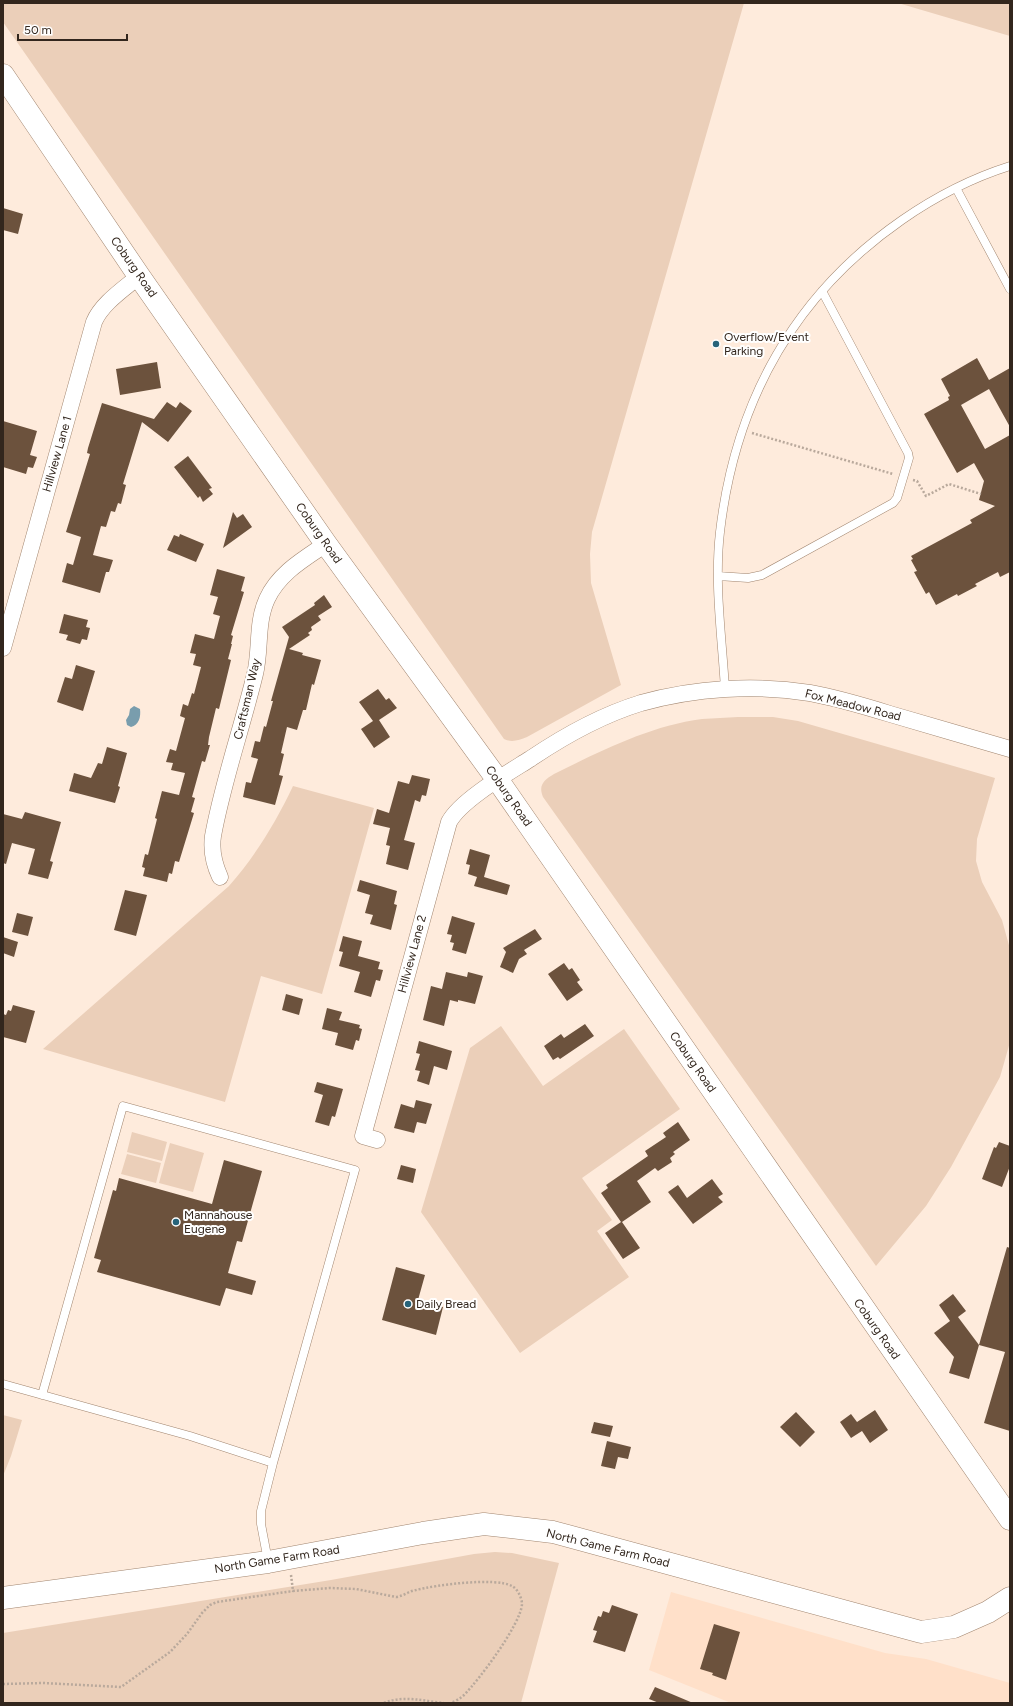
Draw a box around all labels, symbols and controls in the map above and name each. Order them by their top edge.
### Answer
scale bar [18,16,127,42]
text: 50 m [24,23,52,37]
street label: Coburg Road [108,234,160,300]
place label: Overflow/Event Parking [724,330,809,358]
marker: Overflow/Event Parking [711,339,721,349]
street label: Hillview Lane 1 [39,414,75,494]
street label: Coburg Road [293,500,345,566]
street label: Craftsman Way [231,656,263,741]
street label: Fox Meadow Road [803,686,903,724]
street label: Coburg Road [483,763,535,829]
street label: Hillview Lane 2 [395,913,429,995]
street label: Coburg Road [667,1029,719,1095]
place label: Mannahouse Eugene [184,1208,253,1236]
marker: Mannahouse Eugene [171,1217,181,1227]
street label: Coburg Road [851,1296,903,1362]
place label: Daily Bread [416,1297,476,1311]
marker: Daily Bread [403,1299,413,1309]
street label: North Game Farm Road [545,1526,671,1570]
street label: North Game Farm Road [213,1542,341,1576]

